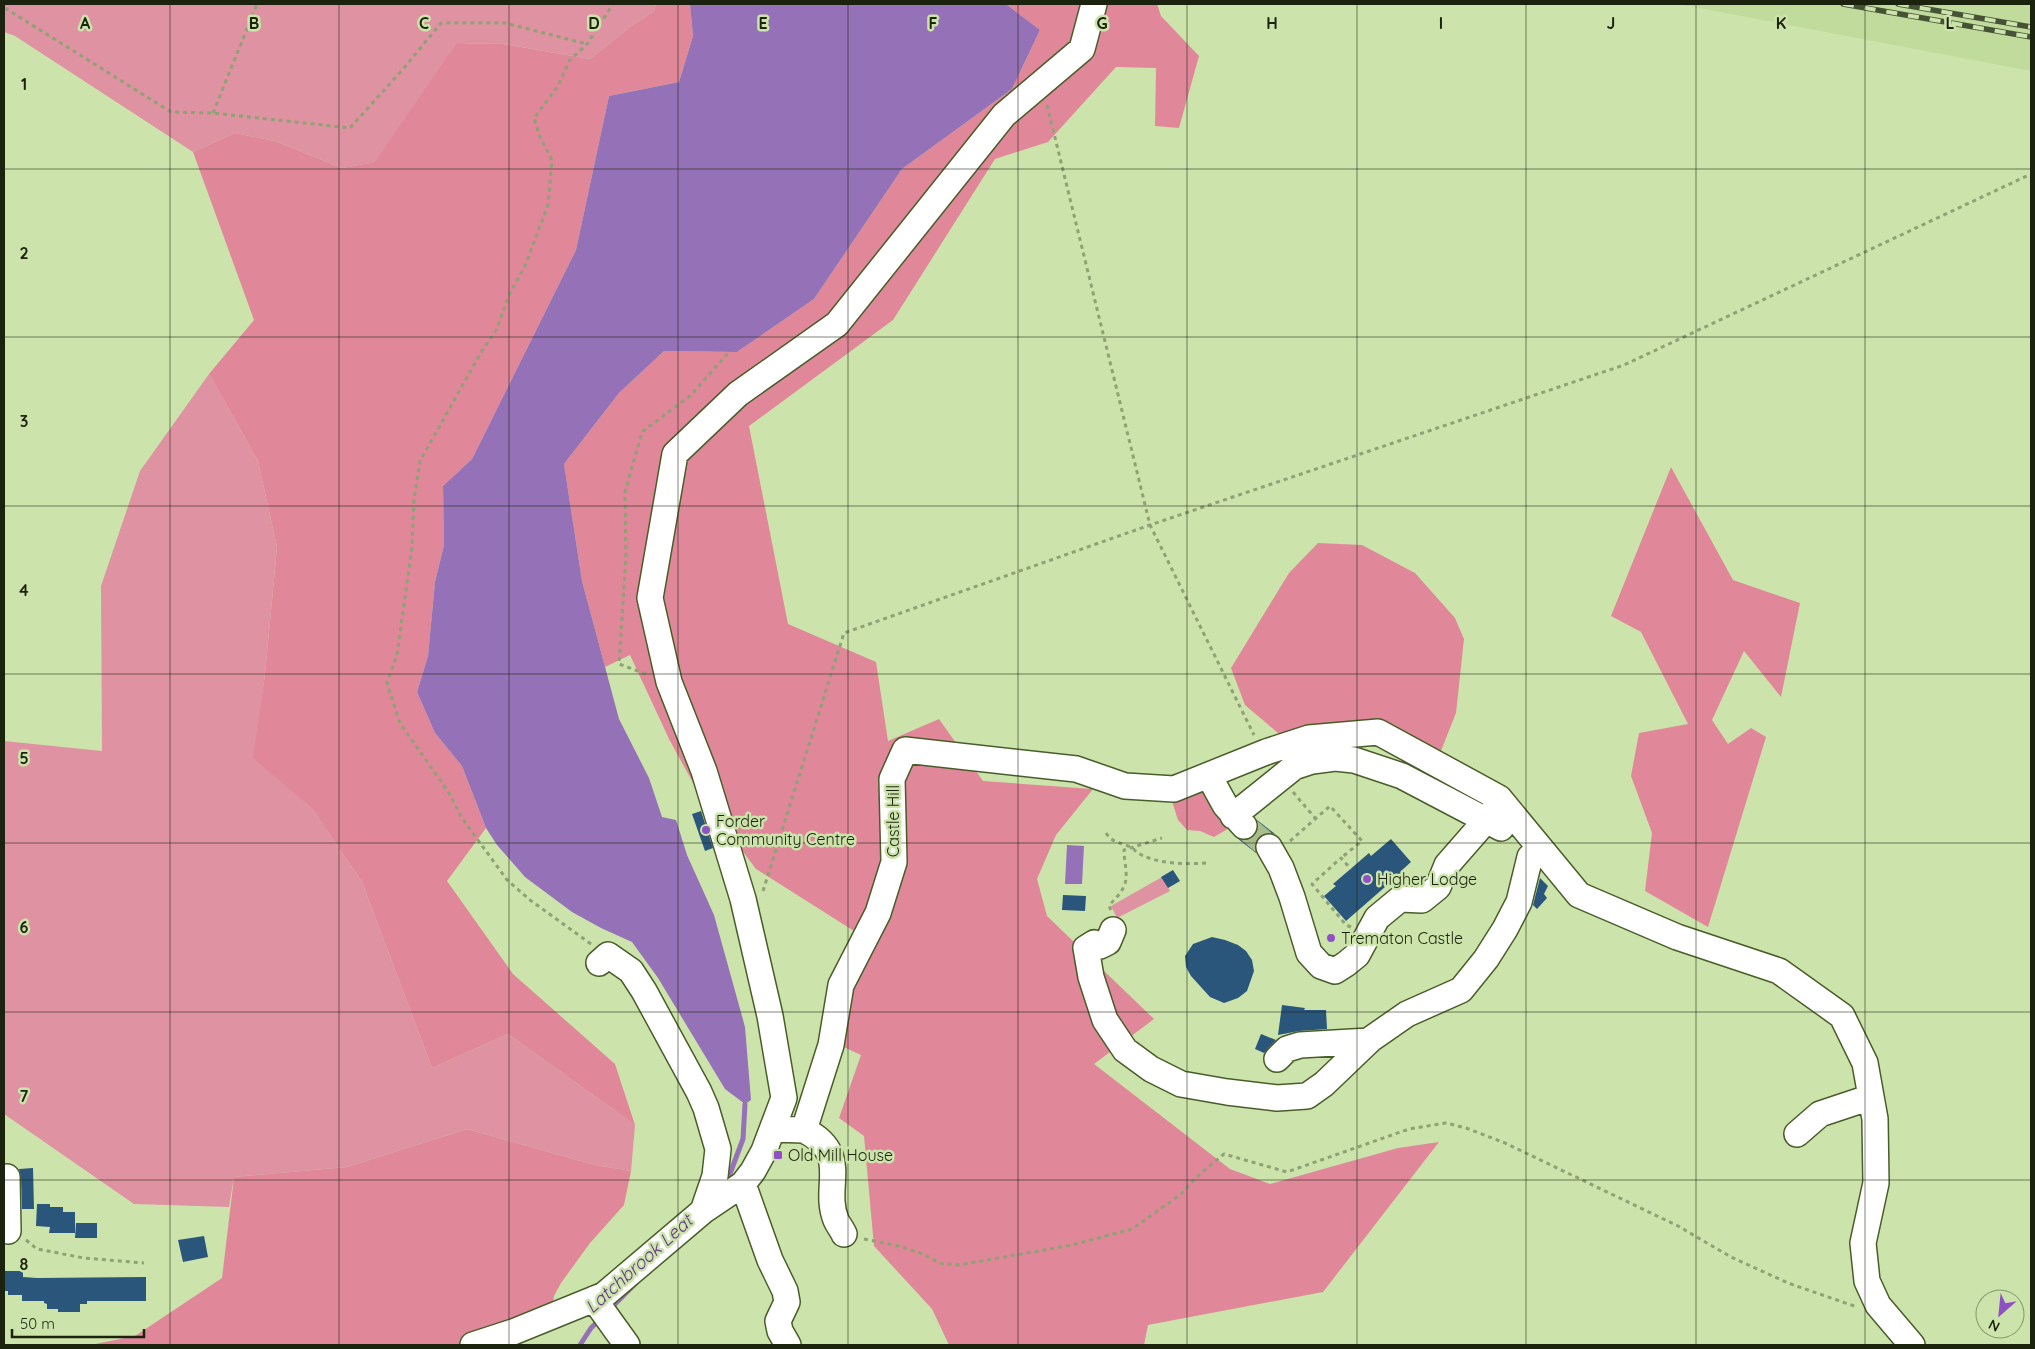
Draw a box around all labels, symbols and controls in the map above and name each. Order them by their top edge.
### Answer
text: A [80,13,91,33]
text: B [249,13,259,33]
text: C [419,13,429,33]
text: D [588,13,600,33]
text: E [758,13,768,33]
text: F [929,13,938,33]
text: G [1096,13,1108,33]
text: H [1266,13,1278,33]
text: I [1439,13,1443,33]
text: J [1607,13,1615,33]
text: K [1776,13,1786,33]
text: L [1946,13,1955,33]
text: 1 [21,74,27,94]
text: 2 [19,243,29,263]
text: 3 [20,411,28,431]
text: 4 [19,580,29,600]
text: 5 [19,748,29,768]
street label: Castle Hill [883,785,903,857]
place label: Forder Community Centre [716,811,855,849]
marker: Forder Community Centre [700,824,712,836]
place label: Higher Lodge [1377,869,1477,889]
marker: Higher Lodge [1361,873,1373,885]
text: 6 [20,917,29,937]
place label: Trematon Castle [1341,928,1463,948]
marker: Trematon Castle [1325,932,1337,944]
text: 7 [20,1086,29,1106]
place label: Old Mill House [788,1145,893,1165]
marker: Old Mill House [772,1149,784,1161]
water label: Latchbrook Leat [580,1208,699,1318]
text: 8 [20,1254,29,1274]
north arrow [1975,1289,2025,1339]
scale bar [12,1306,145,1338]
text: 50 m [20,1314,55,1333]
text: N [1985,1315,2003,1336]

